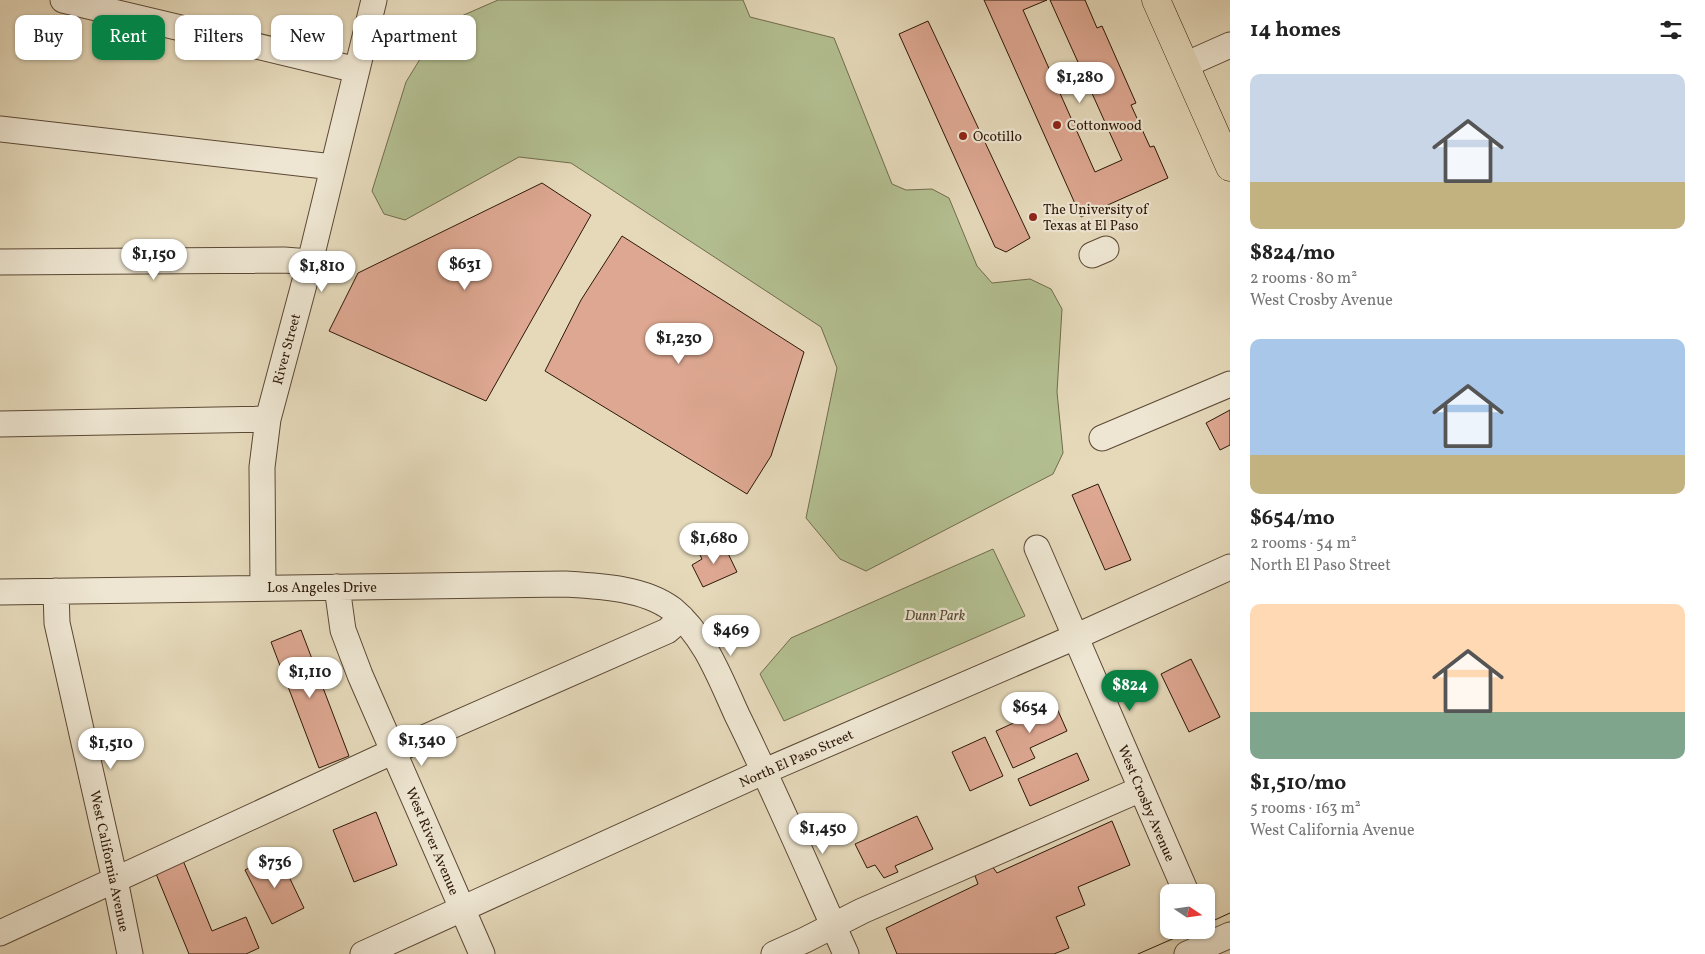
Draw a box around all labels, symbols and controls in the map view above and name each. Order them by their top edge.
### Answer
chip: Buy [15,15,82,60]
chip: Rent [92,15,165,60]
chip: Filters [175,15,261,60]
chip: New [271,15,343,60]
chip: Apartment [353,15,476,60]
text: 14 homes [1250,16,1341,45]
icon: filters [1657,16,1685,44]
pin: $1,280 [1039,62,1121,104]
text: $1,280 [1057,67,1103,89]
icon: home [1423,106,1513,196]
place label: Cottonwood [1067,117,1142,136]
marker: Cottonwood [1051,119,1063,131]
place label: Ocotillo [973,128,1022,147]
marker: Ocotillo [957,130,969,142]
place label: The University of Texas at El Paso [1043,201,1149,236]
marker: The University of Texas at El Paso [1027,211,1039,223]
pin: $1,150 [113,238,195,281]
text: $824/mo [1250,239,1335,268]
text: $1,150 [132,244,176,266]
pin: $631 [435,248,495,291]
pin: $1,810 [281,250,363,293]
text: $631 [449,254,481,276]
text: $1,810 [300,256,345,278]
text: 2 rooms · 80 m² [1250,268,1357,290]
text: West Crosby Avenue [1250,290,1393,312]
street label: River Street [269,312,306,387]
pin: $1,230 [638,322,720,365]
text: $1,230 [656,328,702,350]
icon: home [1423,371,1513,461]
text: $654/mo [1250,504,1335,533]
pin: $1,680 [673,522,755,565]
text: $1,680 [690,528,738,550]
text: 2 rooms · 54 m² [1250,533,1357,555]
text: North El Paso Street [1250,555,1391,577]
street label: Los Angeles Drive [267,579,377,598]
park label: Dunn Park [905,607,966,626]
pin: $469 [701,614,761,657]
text: $469 [713,620,749,642]
icon: home [1423,636,1513,726]
pin: $1,110 [269,656,351,699]
text: $1,110 [289,662,331,684]
pin: $824 [1100,670,1160,712]
text: $824 [1112,675,1148,697]
pin: $654 [1000,692,1060,734]
text: $654 [1012,697,1048,719]
pin: $1,340 [381,724,463,767]
street label: North El Paso Street [736,726,857,793]
pin: $1,510 [70,728,152,770]
text: $1,340 [398,730,446,752]
text: $1,510 [89,733,133,755]
street label: West Crosby Avenue [1112,742,1179,865]
text: $1,510/mo [1250,769,1346,798]
street label: West River Avenue [400,785,463,899]
street label: West California Avenue [84,789,133,934]
text: 5 rooms · 163 m² [1250,798,1361,820]
pin: $1,450 [782,812,864,855]
text: $1,450 [800,818,846,840]
text: West California Avenue [1250,820,1415,842]
pin: $736 [245,846,305,889]
text: $736 [258,852,292,874]
north arrow [1160,884,1215,939]
map controls [1160,884,1215,939]

